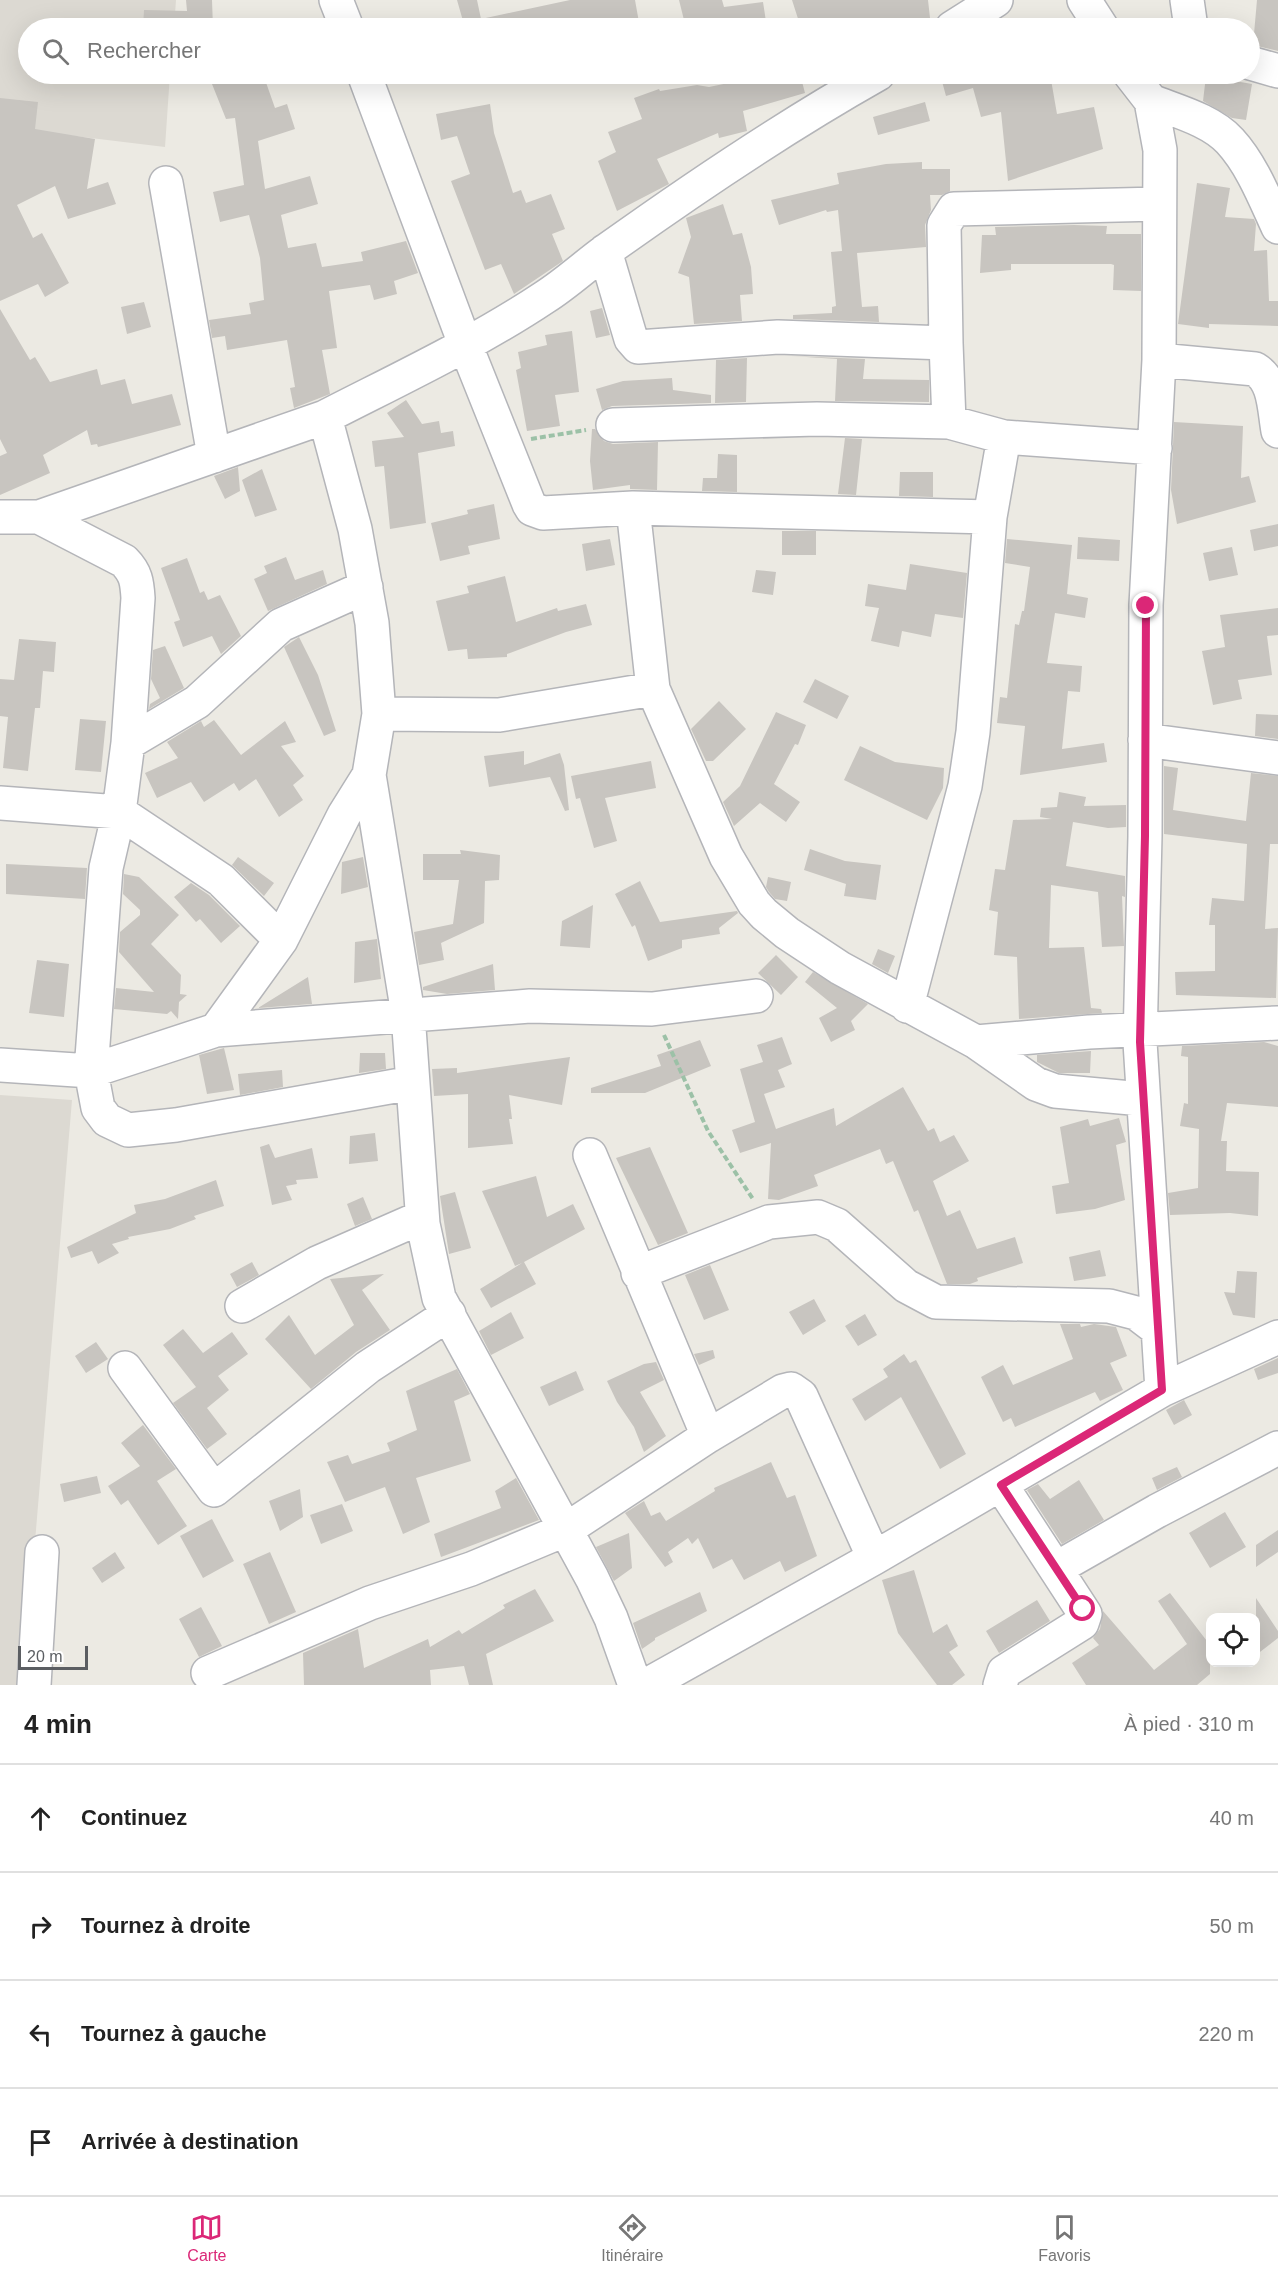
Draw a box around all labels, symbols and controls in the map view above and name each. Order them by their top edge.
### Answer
search box [18,18,1260,84]
icon: search [39,35,72,68]
text: Rechercher [87,38,201,63]
route end [1132,592,1158,618]
route start [1069,1595,1095,1621]
map controls [1206,1613,1260,1667]
button: locate [1206,1613,1260,1667]
scale bar [18,1643,88,1670]
text: 20 m [27,1648,63,1665]
text: 4 min [24,1709,92,1739]
text: À pied · 310 m [1124,1713,1254,1735]
icon: ahead [24,1802,57,1835]
text: Continuez [81,1805,187,1830]
text: 40 m [1210,1807,1254,1829]
icon: right [24,1910,57,1943]
text: Tournez à droite [81,1913,251,1938]
text: 50 m [1210,1915,1254,1937]
icon: left [24,2018,57,2051]
text: Tournez à gauche [81,2021,266,2046]
text: 220 m [1198,2023,1254,2045]
icon: arrive [24,2126,57,2159]
text: Arrivée à destination [81,2129,299,2154]
tab: Carte [187,2211,226,2265]
tab: Itinéraire [601,2211,663,2265]
tab: Favoris [1038,2211,1091,2265]

